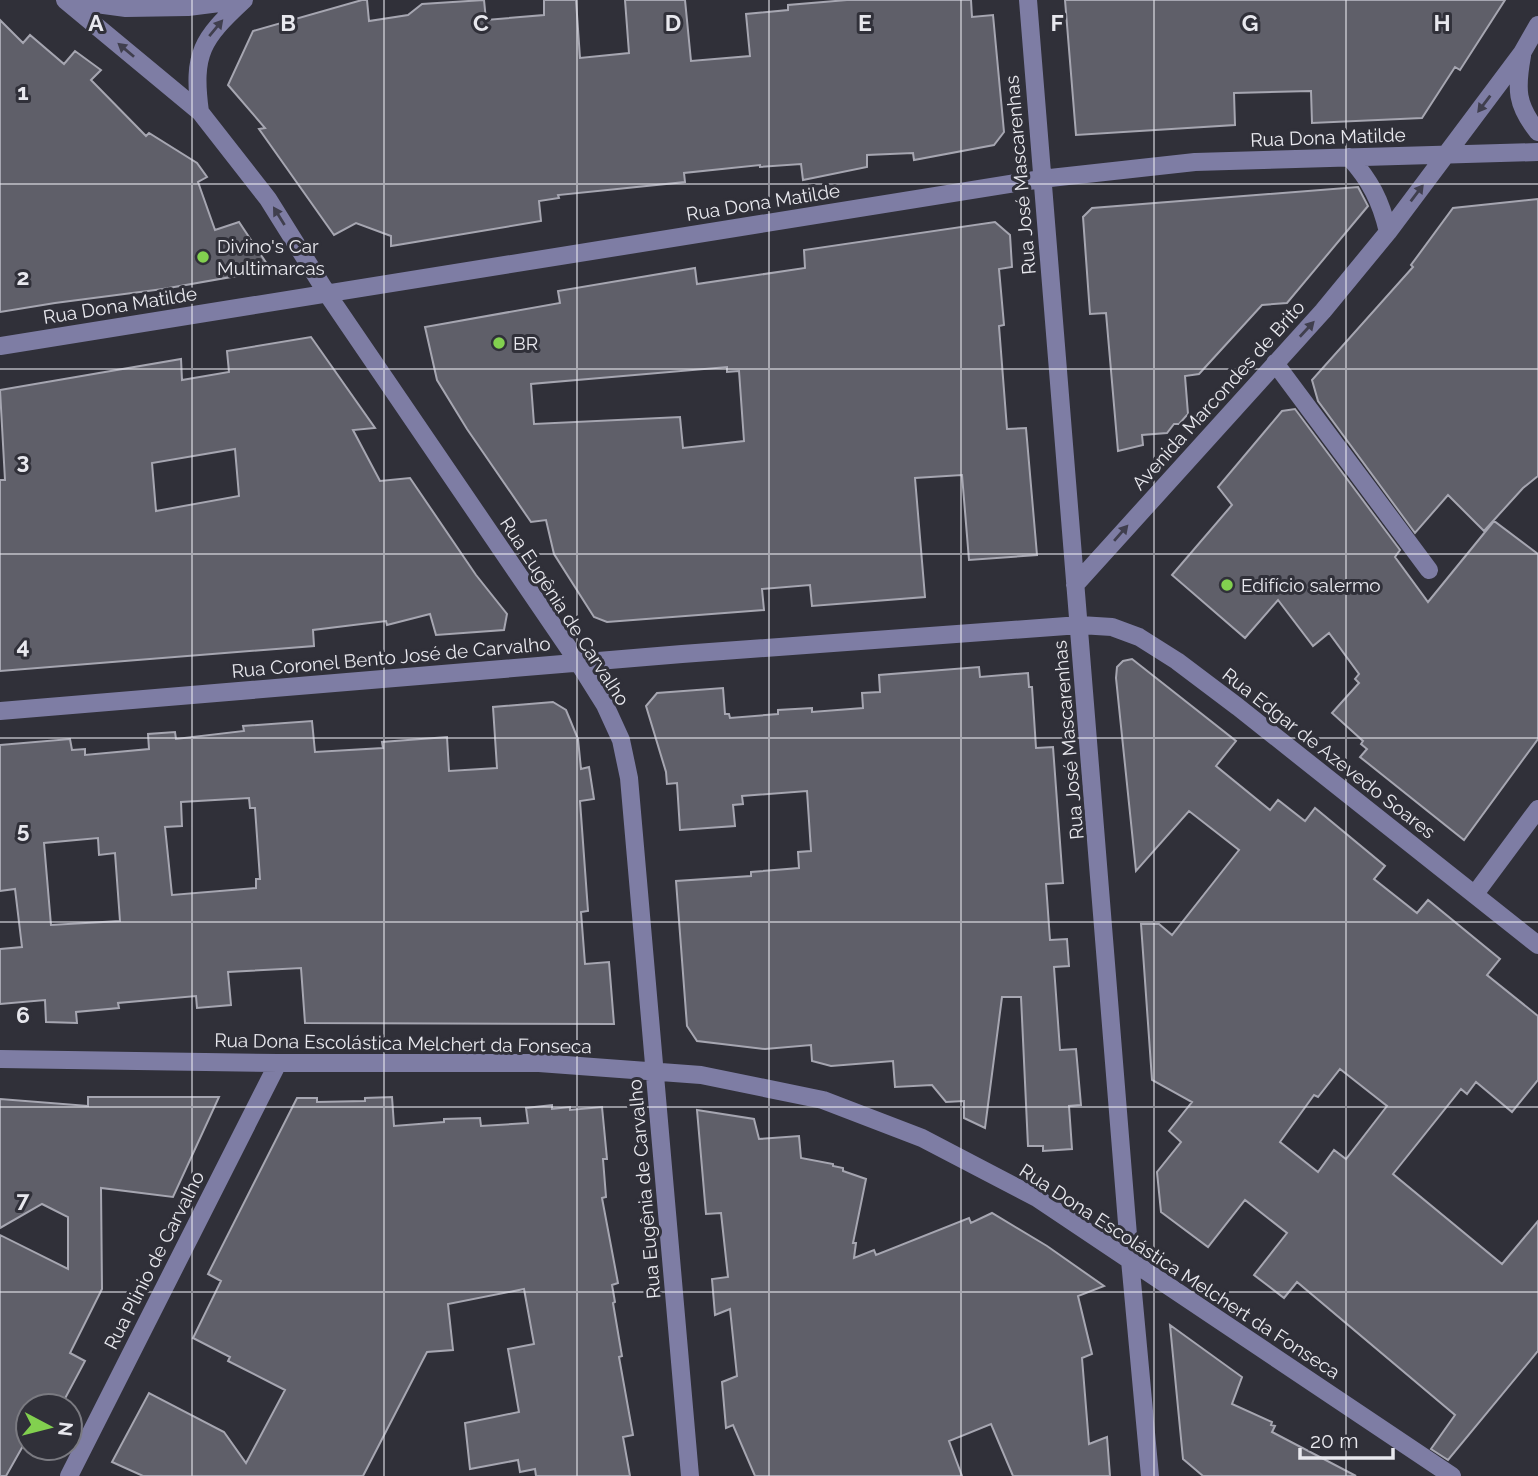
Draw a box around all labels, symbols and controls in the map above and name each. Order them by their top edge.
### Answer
text: A [88,9,104,36]
text: B [280,9,296,36]
text: C [473,9,489,36]
text: D [665,9,681,36]
text: E [858,9,872,36]
text: F [1050,9,1064,36]
text: G [1242,9,1258,36]
text: H [1433,9,1451,36]
one-way arrow [208,20,223,37]
one-way arrow [117,43,134,58]
street label: Rua José Mascarenhas [1000,75,1040,275]
text: 1 [17,78,29,105]
one-way arrow [1478,95,1492,113]
street label: Rua Dona Matilde [1250,123,1406,151]
street label: Rua Dona Matilde [685,179,841,225]
one-way arrow [1410,184,1424,202]
one-way arrow [272,206,285,226]
place label: Divino's Car Multimarcas [217,235,325,279]
marker: Divino's Car Multimarcas [195,249,211,265]
text: 2 [17,263,29,290]
street label: Rua Dona Matilde [42,282,198,328]
street label: Avenida Marcondes de Brito [1127,296,1309,494]
one-way arrow [1298,321,1314,338]
place label: BR [513,332,538,354]
marker: BR [491,335,507,351]
text: 3 [17,447,29,474]
street label: Rua Eugênia de Carvalho [496,513,634,709]
one-way arrow [1113,525,1128,542]
place label: Edifício salermo [1241,574,1381,596]
marker: Edifício salermo [1219,577,1235,593]
text: 4 [16,632,30,659]
street label: Rua Coronel Bento José de Carvalho [231,632,551,682]
street label: Rua José Mascarenhas [1048,640,1088,840]
street label: Rua Edgar de Azevedo Soares [1218,663,1440,843]
text: 5 [17,816,30,843]
text: 6 [16,1001,30,1028]
street label: Rua Dona Escolástica Melchert da Fonseca [214,1029,592,1057]
street label: Rua Eugênia de Carvalho [623,1078,665,1300]
street label: Rua Dona Escolástica Melchert da Fonseca [1016,1159,1344,1383]
street label: Rua Plinio de Carvalho [100,1167,208,1353]
text: 7 [17,1185,30,1212]
north arrow [14,1392,84,1462]
scale bar [1300,1416,1393,1460]
text: N [54,1421,78,1438]
text: 20 m [1310,1428,1358,1453]

